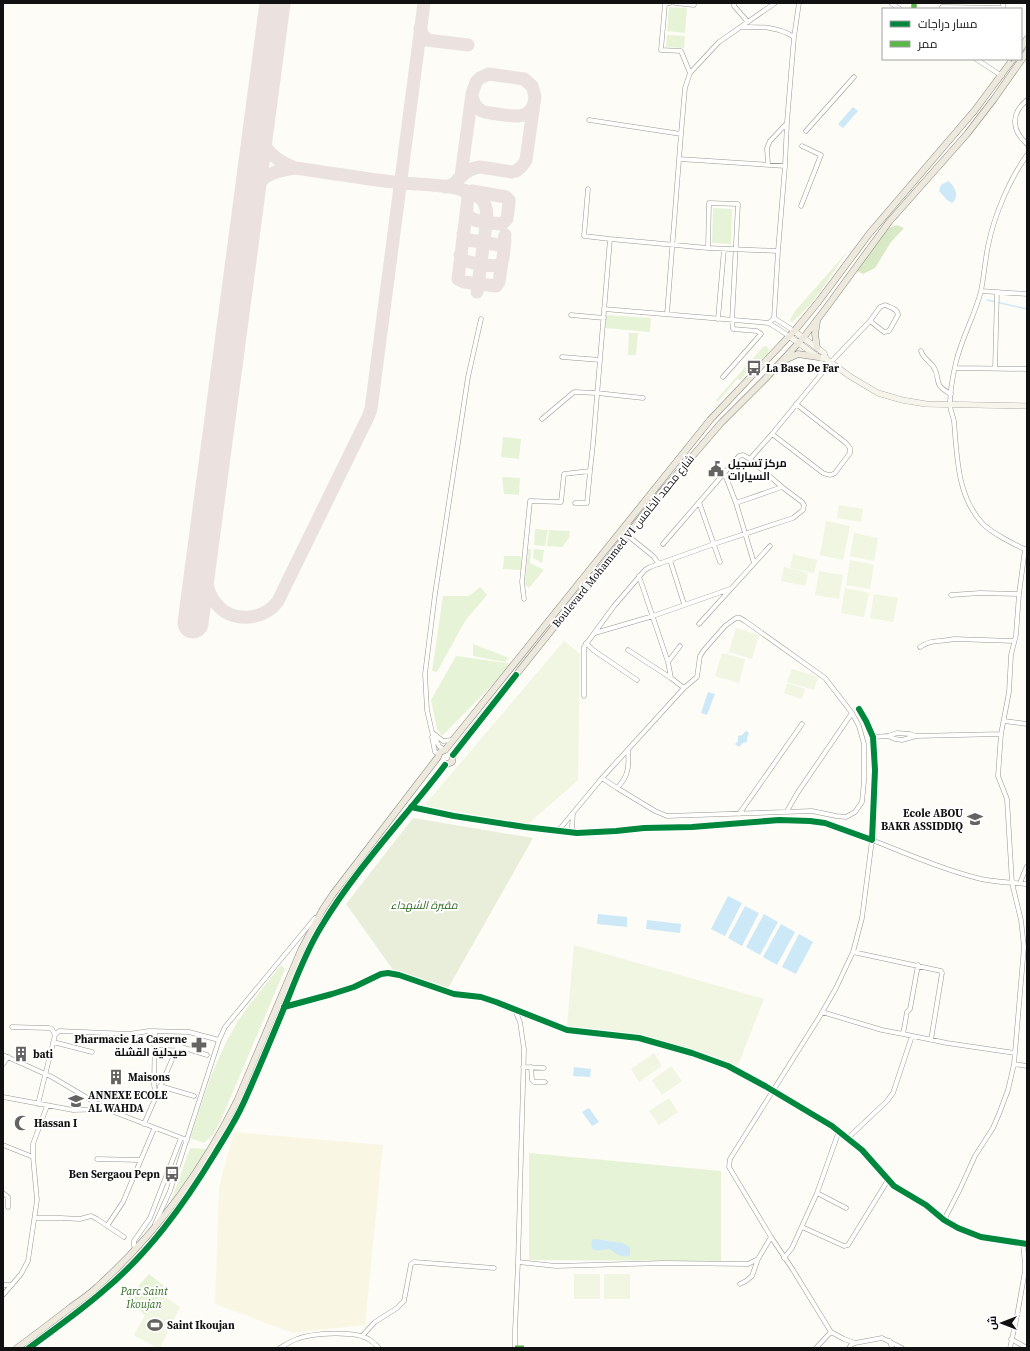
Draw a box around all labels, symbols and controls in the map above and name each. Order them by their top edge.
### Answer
legend [882,8,1022,60]
text: مسار دراجات [918,16,977,32]
text: ممر [917,36,937,52]
bus stop icon: La Base De Far [745,359,763,377]
place label: La Base De Far [766,361,840,376]
street label: Boulevard Mohammed VI شارع محمد الخامس [549,452,698,631]
place label: مركز تسجيل السيارات [728,456,787,484]
public building icon: مركز تسجيل السيارات [707,460,725,478]
place label: Ecole ABOU BAKR ASSIDDIQ [881,806,963,834]
school or university icon: Ecole ABOU BAKR ASSIDDIQ [966,810,984,828]
park label: مقبرة الشهداء [390,898,459,913]
place label: Pharmacie La Caserne صيدلية القشلة [74,1032,187,1060]
pharmacy icon: Pharmacie La Caserne صيدلية القشلة [190,1036,208,1054]
building icon: bati [12,1045,30,1063]
place label: bati [33,1047,53,1062]
building icon: Maisons [107,1068,125,1086]
place label: Maisons [128,1070,170,1085]
place label: ANNEXE ECOLE AL WAHDA [88,1088,168,1116]
school or university icon: ANNEXE ECOLE AL WAHDA [67,1092,85,1110]
mosque icon: Hassan I [13,1114,31,1132]
place label: Hassan I [34,1116,77,1131]
bus stop icon: Ben Sergaou Pepn [163,1165,181,1183]
place label: Ben Sergaou Pepn [69,1167,160,1182]
park label: Parc Saint Ikoujan [119,1284,168,1312]
north arrow [982,1303,1022,1343]
sports icon: Saint Ikoujan [146,1316,164,1334]
text: ش [985,1316,1000,1330]
place label: Saint Ikoujan [167,1318,235,1333]

